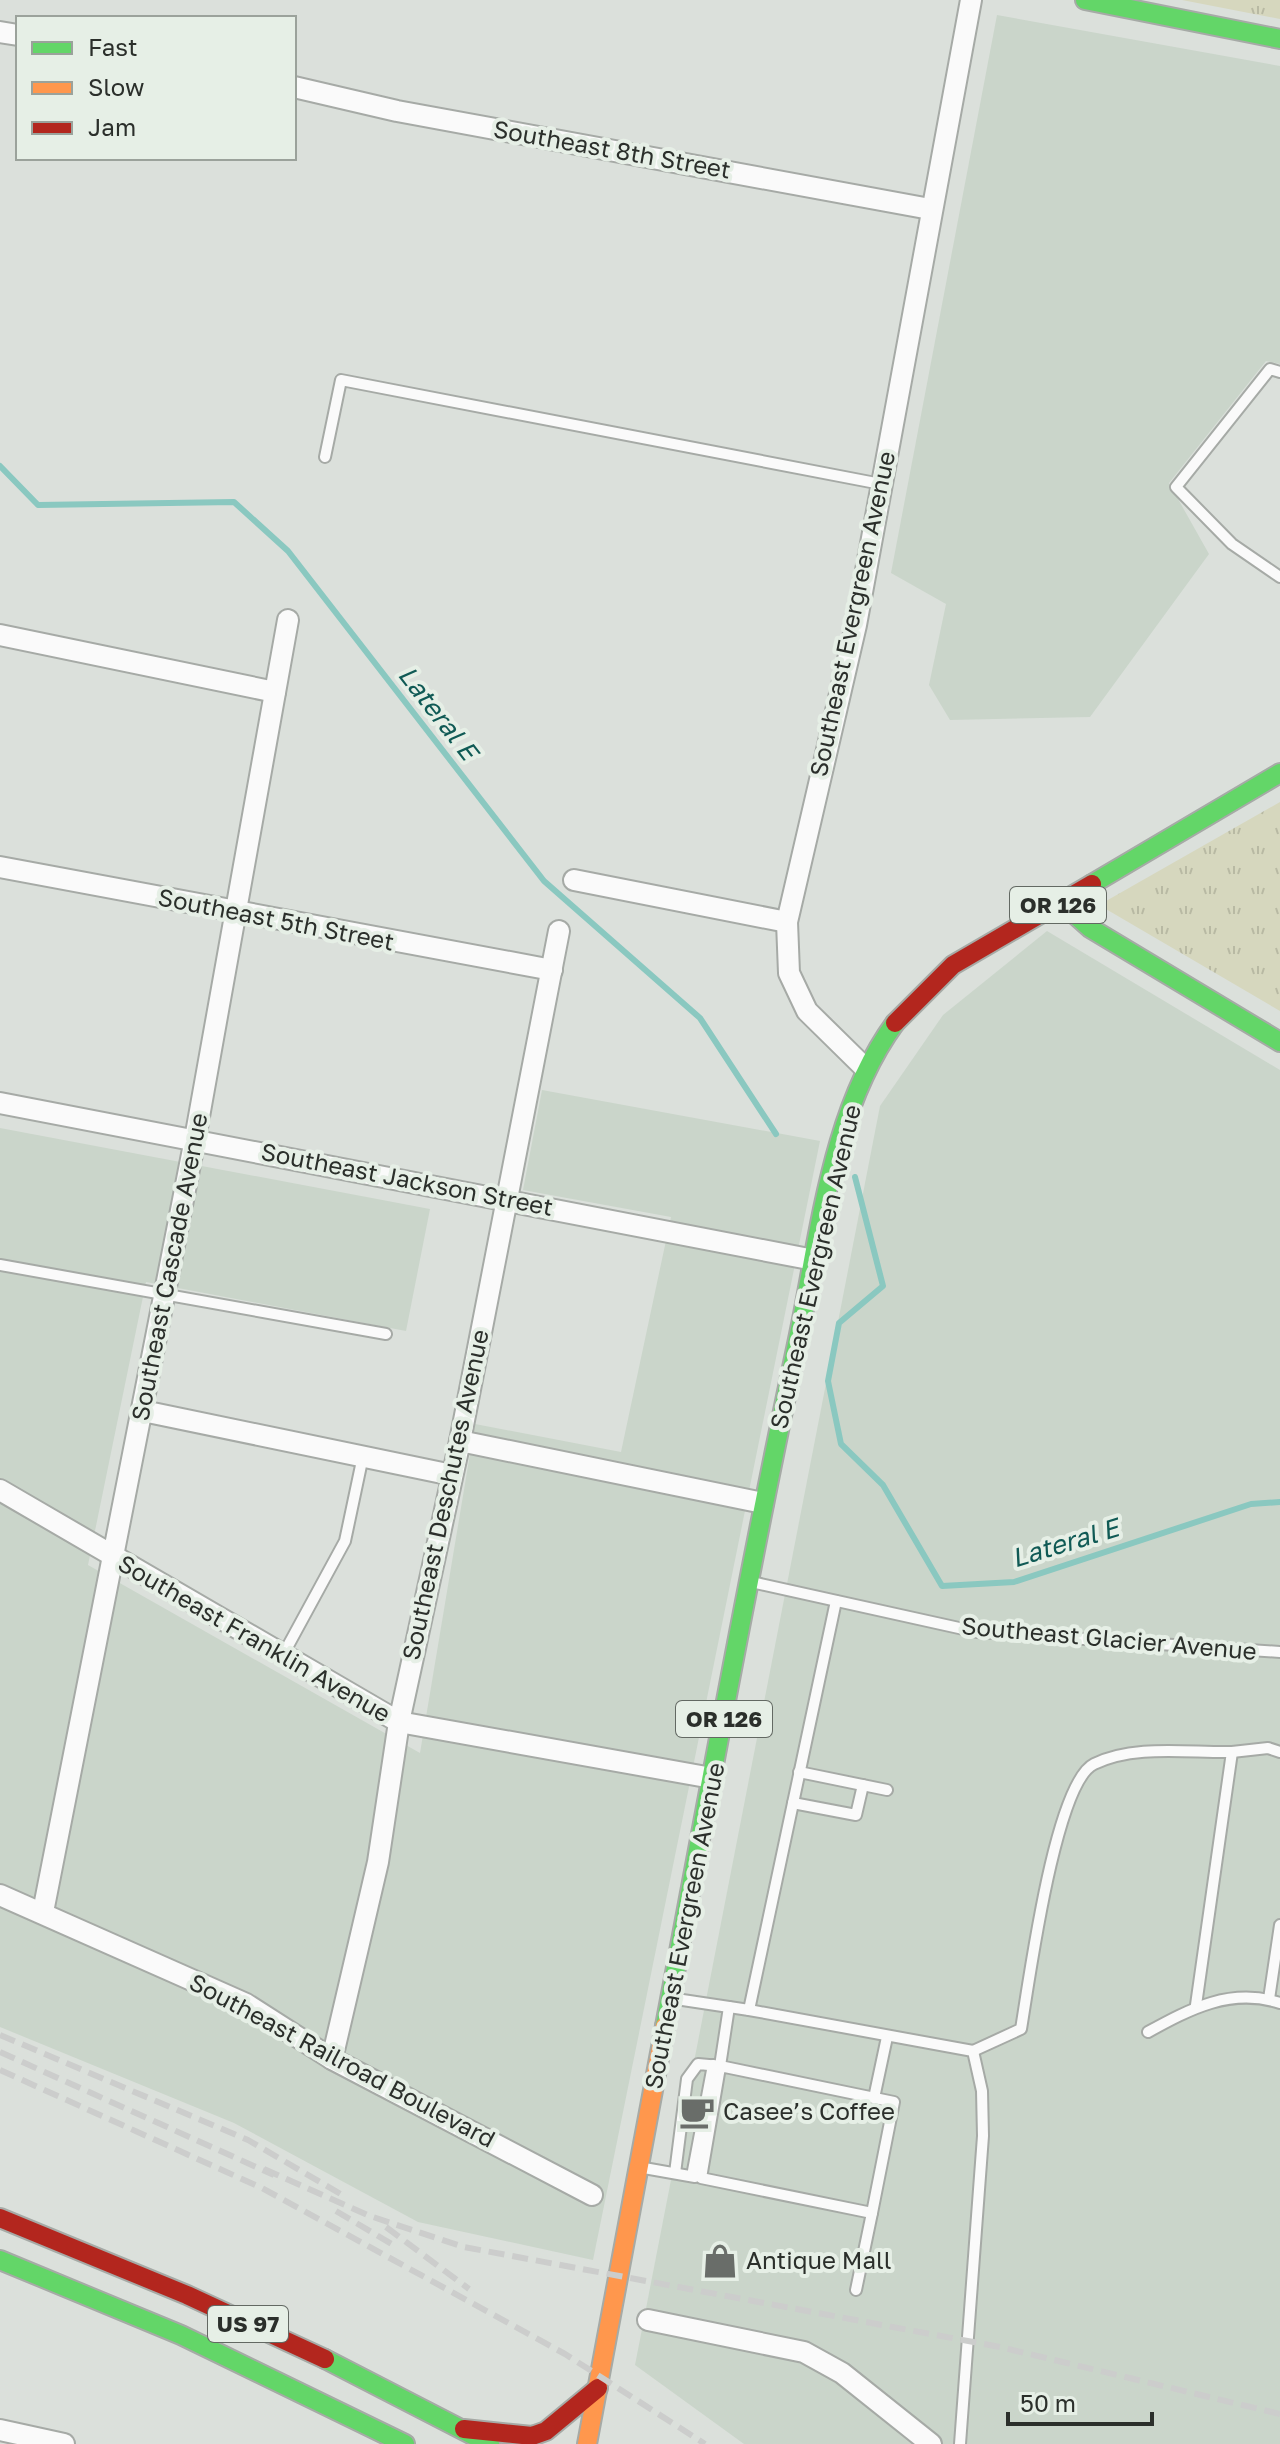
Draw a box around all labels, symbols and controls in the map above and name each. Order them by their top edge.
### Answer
legend [16,16,296,160]
text: Fast [88,32,138,61]
text: Slow [88,72,144,101]
text: Jam [88,112,136,141]
street label: Southeast 8th Street [491,113,733,184]
street label: Southeast Evergreen Avenue [803,448,900,779]
water label: Lateral E [392,660,486,768]
street label: Southeast 5th Street [156,881,397,956]
road number: OR 126 [1010,887,1106,923]
street label: Southeast Evergreen Avenue [763,1102,866,1432]
street label: Southeast Cascade Avenue [124,1110,213,1423]
street label: Southeast Jackson Street [259,1136,556,1221]
street label: Southeast Deschutes Avenue [395,1327,494,1663]
water label: Lateral E [1008,1511,1125,1573]
street label: Southeast Franklin Avenue [114,1548,396,1728]
street label: Southeast Glacier Avenue [960,1610,1258,1665]
road number: OR 126 [676,1701,772,1737]
street label: Southeast Evergreen Avenue [638,1760,729,2091]
street label: Southeast Railroad Boulevard [185,1967,501,2153]
cafe icon: Casee’s Coffee [678,2093,716,2131]
place label: Casee’s Coffee [723,2096,895,2125]
shop icon: Antique Mall [701,2242,739,2280]
place label: Antique Mall [746,2245,891,2274]
road number: US 97 [208,2306,288,2342]
scale bar [1008,2376,1152,2426]
text: 50 m [1020,2388,1076,2417]

